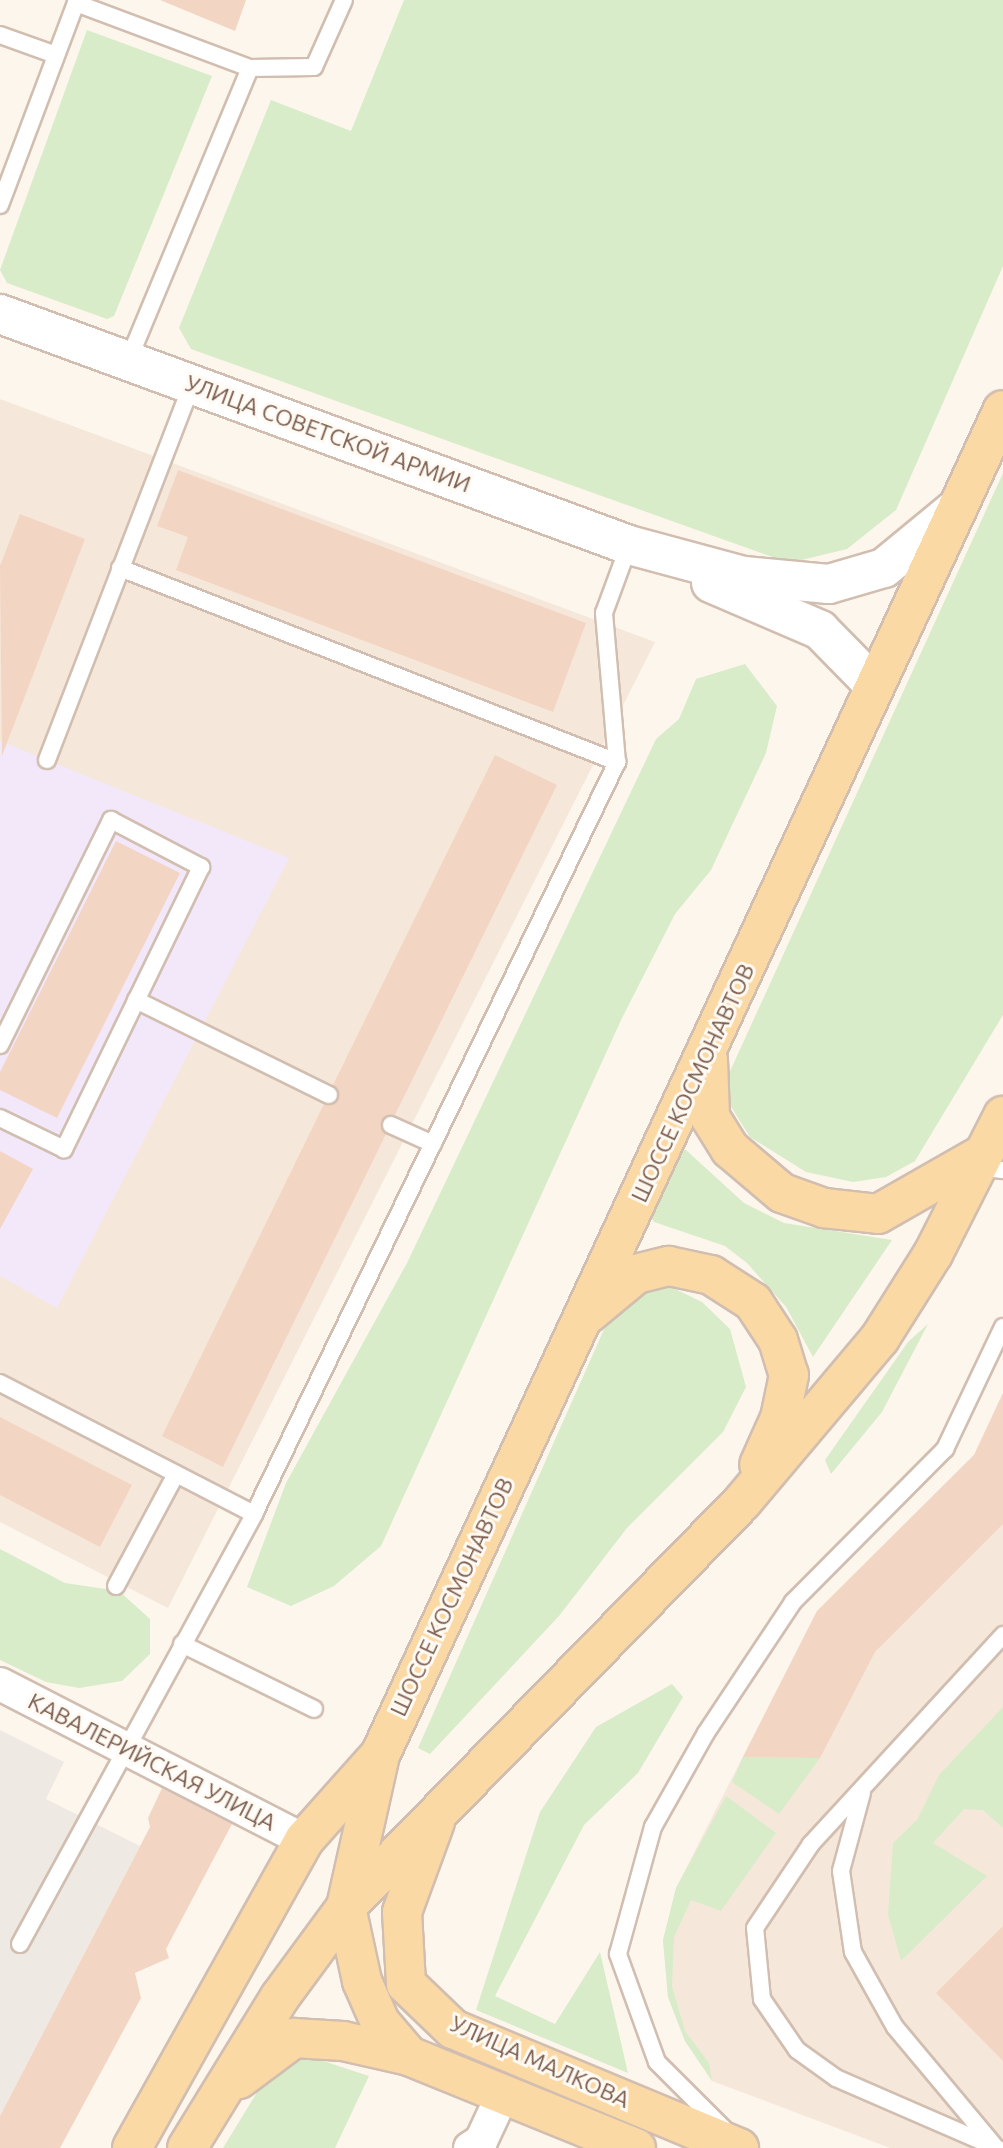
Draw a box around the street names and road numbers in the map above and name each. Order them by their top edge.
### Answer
street label: УЛИЦА СОВЕТСКОЙ АРМИИ [182,369,474,499]
street label: ШОССЕ КОСМОНАВТОВ [626,959,760,1207]
street label: ШОССЕ КОСМОНАВТОВ [385,1473,519,1721]
street label: КАВАЛЕРИЙСКАЯ УЛИЦА [23,1687,281,1837]
street label: УЛИЦА МАЛКОВА [446,2010,634,2114]

